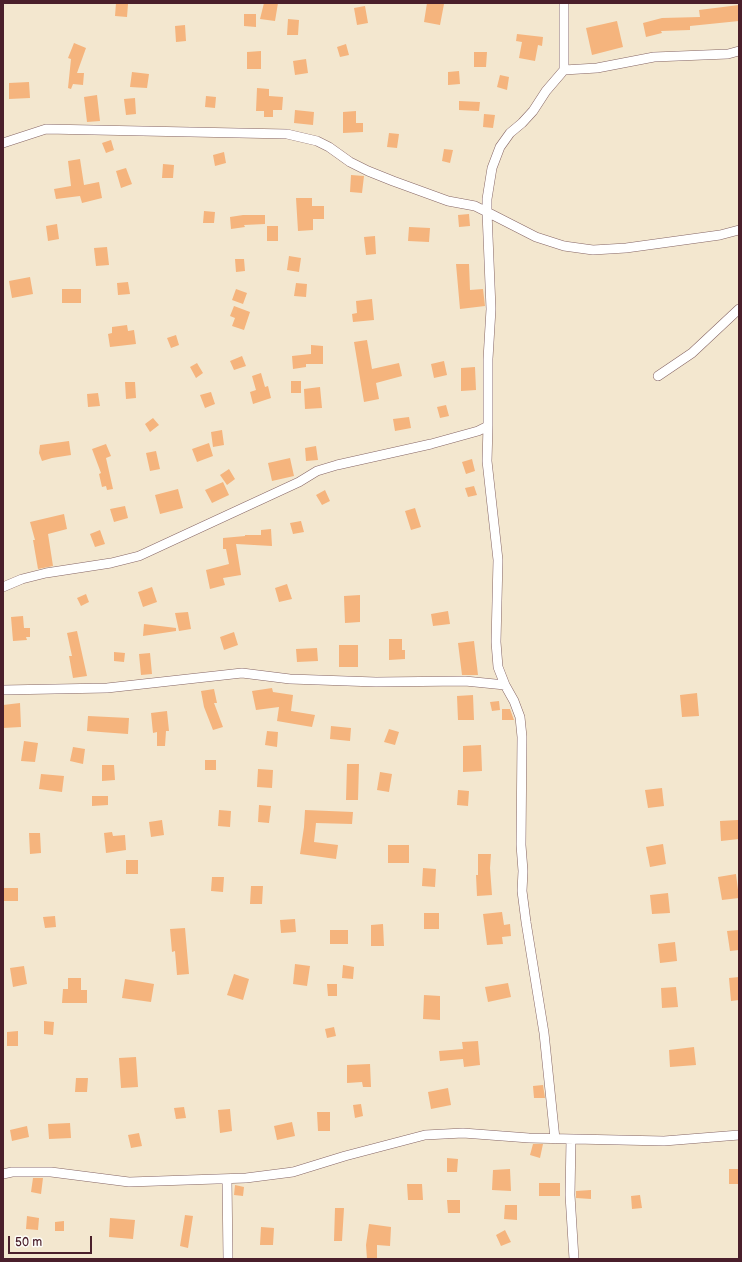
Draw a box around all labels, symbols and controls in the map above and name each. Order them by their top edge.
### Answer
scale bar [10,1228,94,1254]
text: 50 m [15,1235,42,1250]

